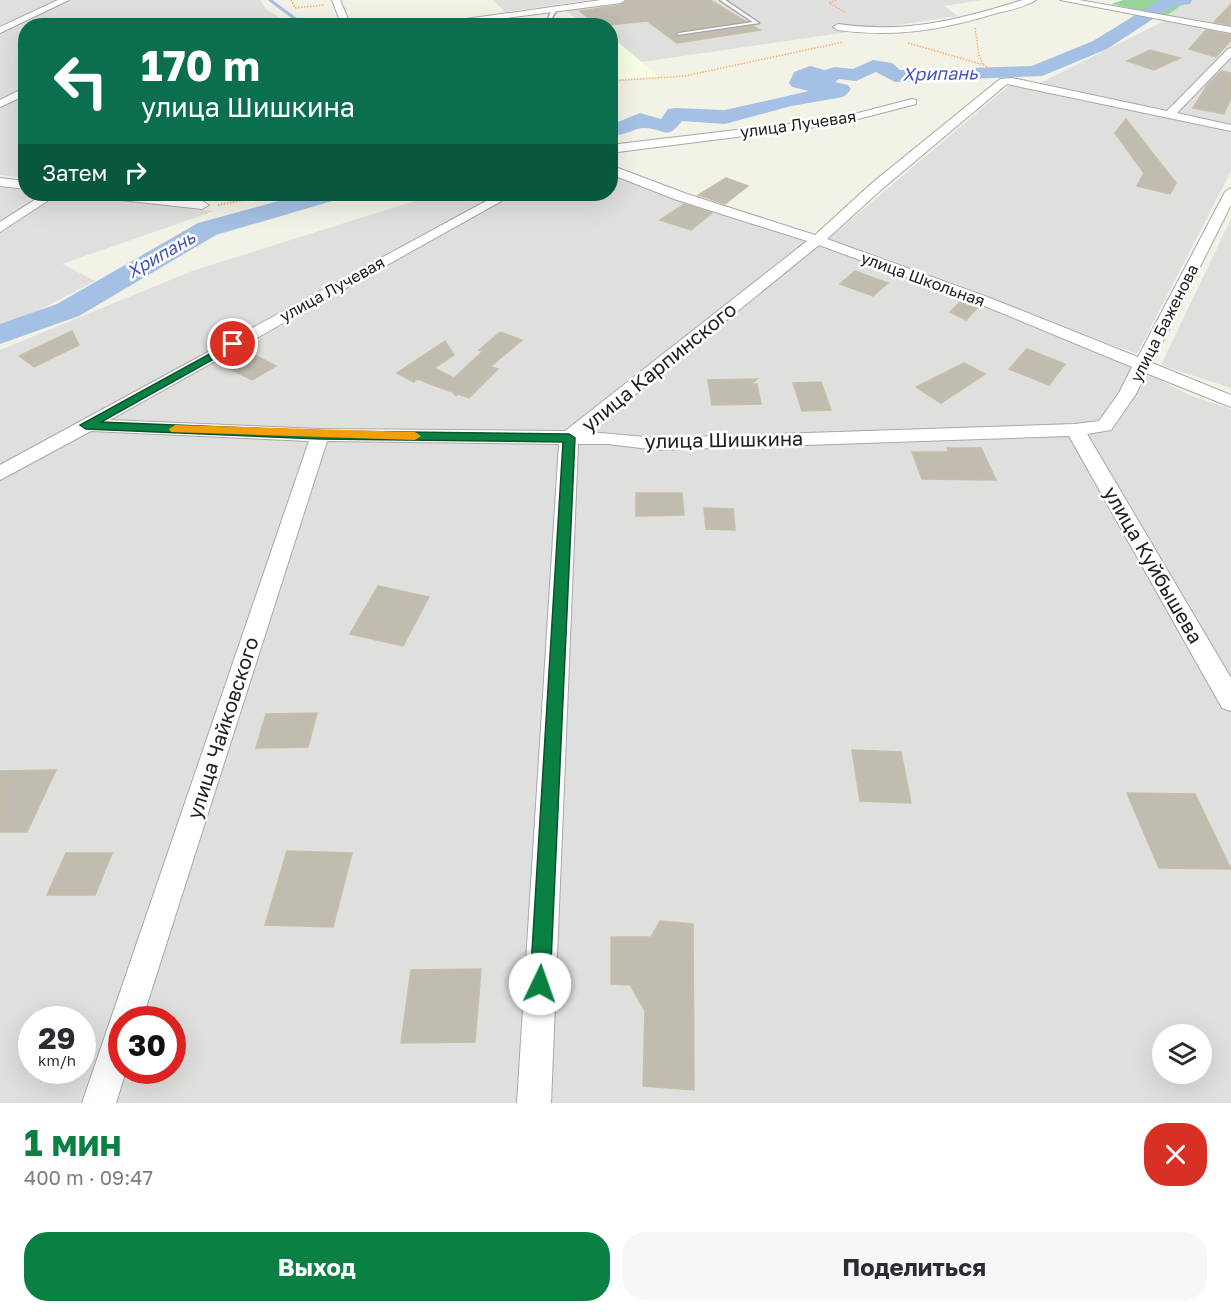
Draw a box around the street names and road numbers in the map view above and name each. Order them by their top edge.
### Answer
street label: улица Лучевая [739,106,857,142]
street label: улица Школьная [858,247,988,311]
street label: улица Лучевая [276,252,388,326]
street label: улица Баженова [1126,261,1202,385]
street label: улица Карпинского [576,296,741,436]
street label: улица Шишкина [644,426,803,452]
street label: улица Куйбышева [1099,482,1209,647]
street label: улица Чайковского [181,634,263,822]

